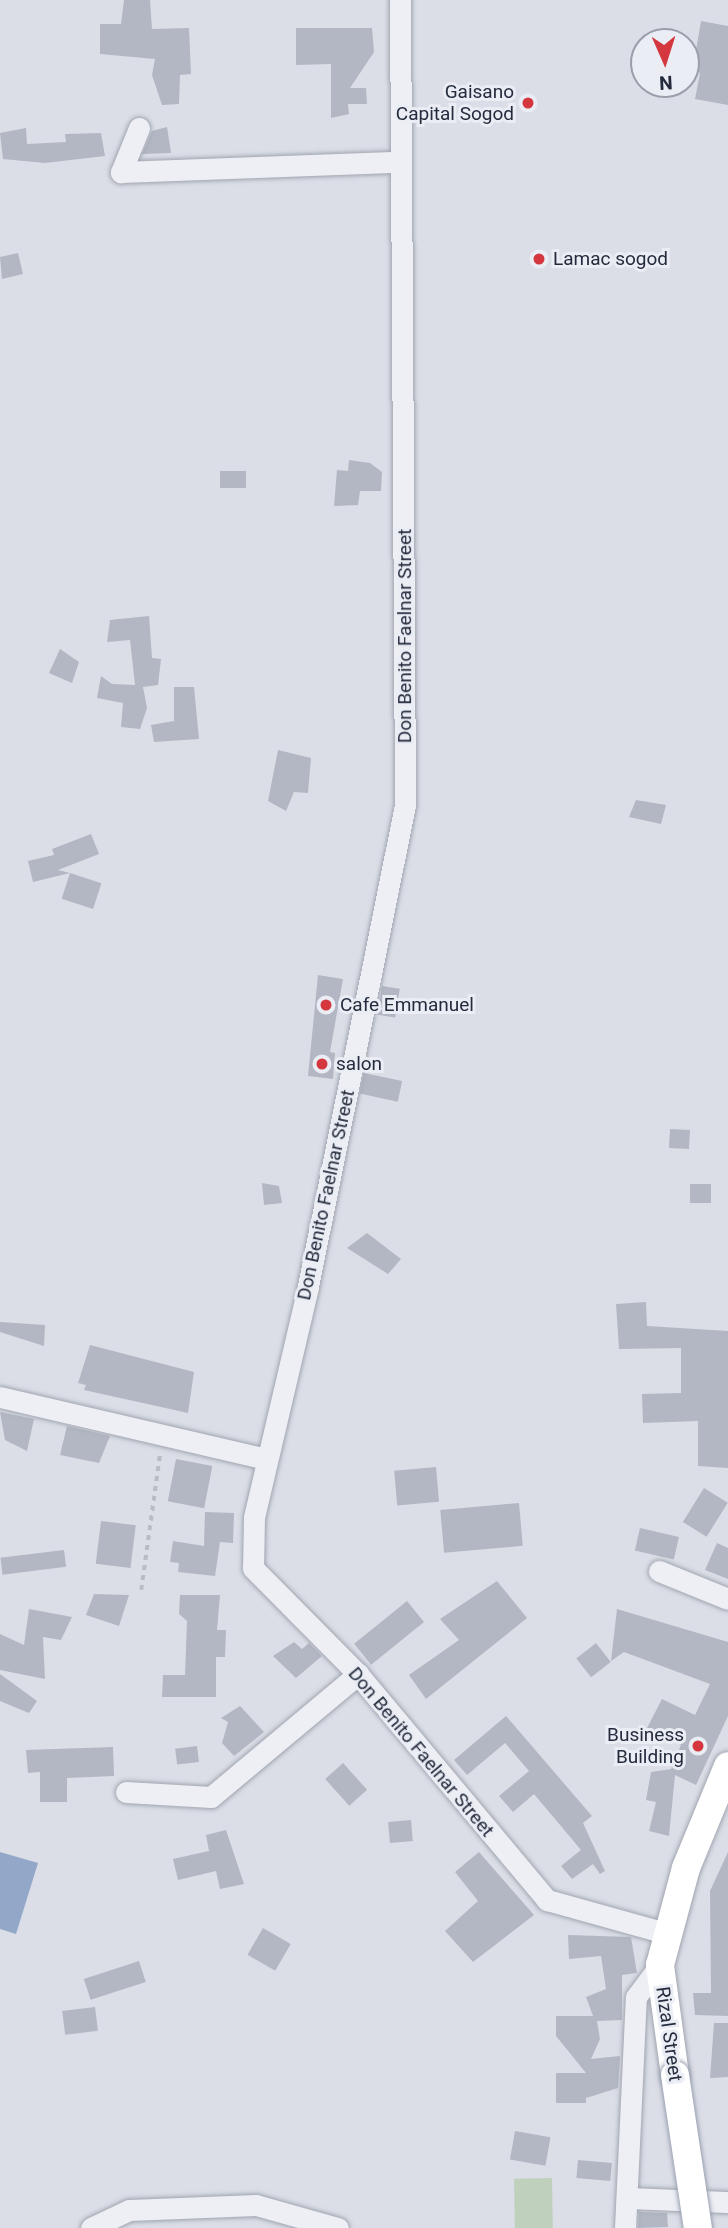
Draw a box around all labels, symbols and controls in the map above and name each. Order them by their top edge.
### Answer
north arrow [630,28,700,98]
text: N [659,71,673,94]
place label: Gaisano Capital Sogod [396,81,514,125]
marker: Gaisano Capital Sogod [520,95,536,111]
place label: Lamac sogod [553,248,668,270]
marker: Lamac sogod [531,251,547,267]
street label: Don Benito Faelnar Street [394,529,416,743]
place label: Cafe Emmanuel [340,994,474,1016]
marker: Cafe Emmanuel [318,997,334,1013]
place label: salon [336,1053,382,1075]
marker: salon [314,1056,330,1072]
street label: Don Benito Faelnar Street [293,1088,359,1302]
street label: Don Benito Faelnar Street [343,1663,499,1841]
place label: Business Building [607,1724,684,1768]
marker: Business Building [690,1738,706,1754]
street label: Rizal Street [651,1985,687,2083]

